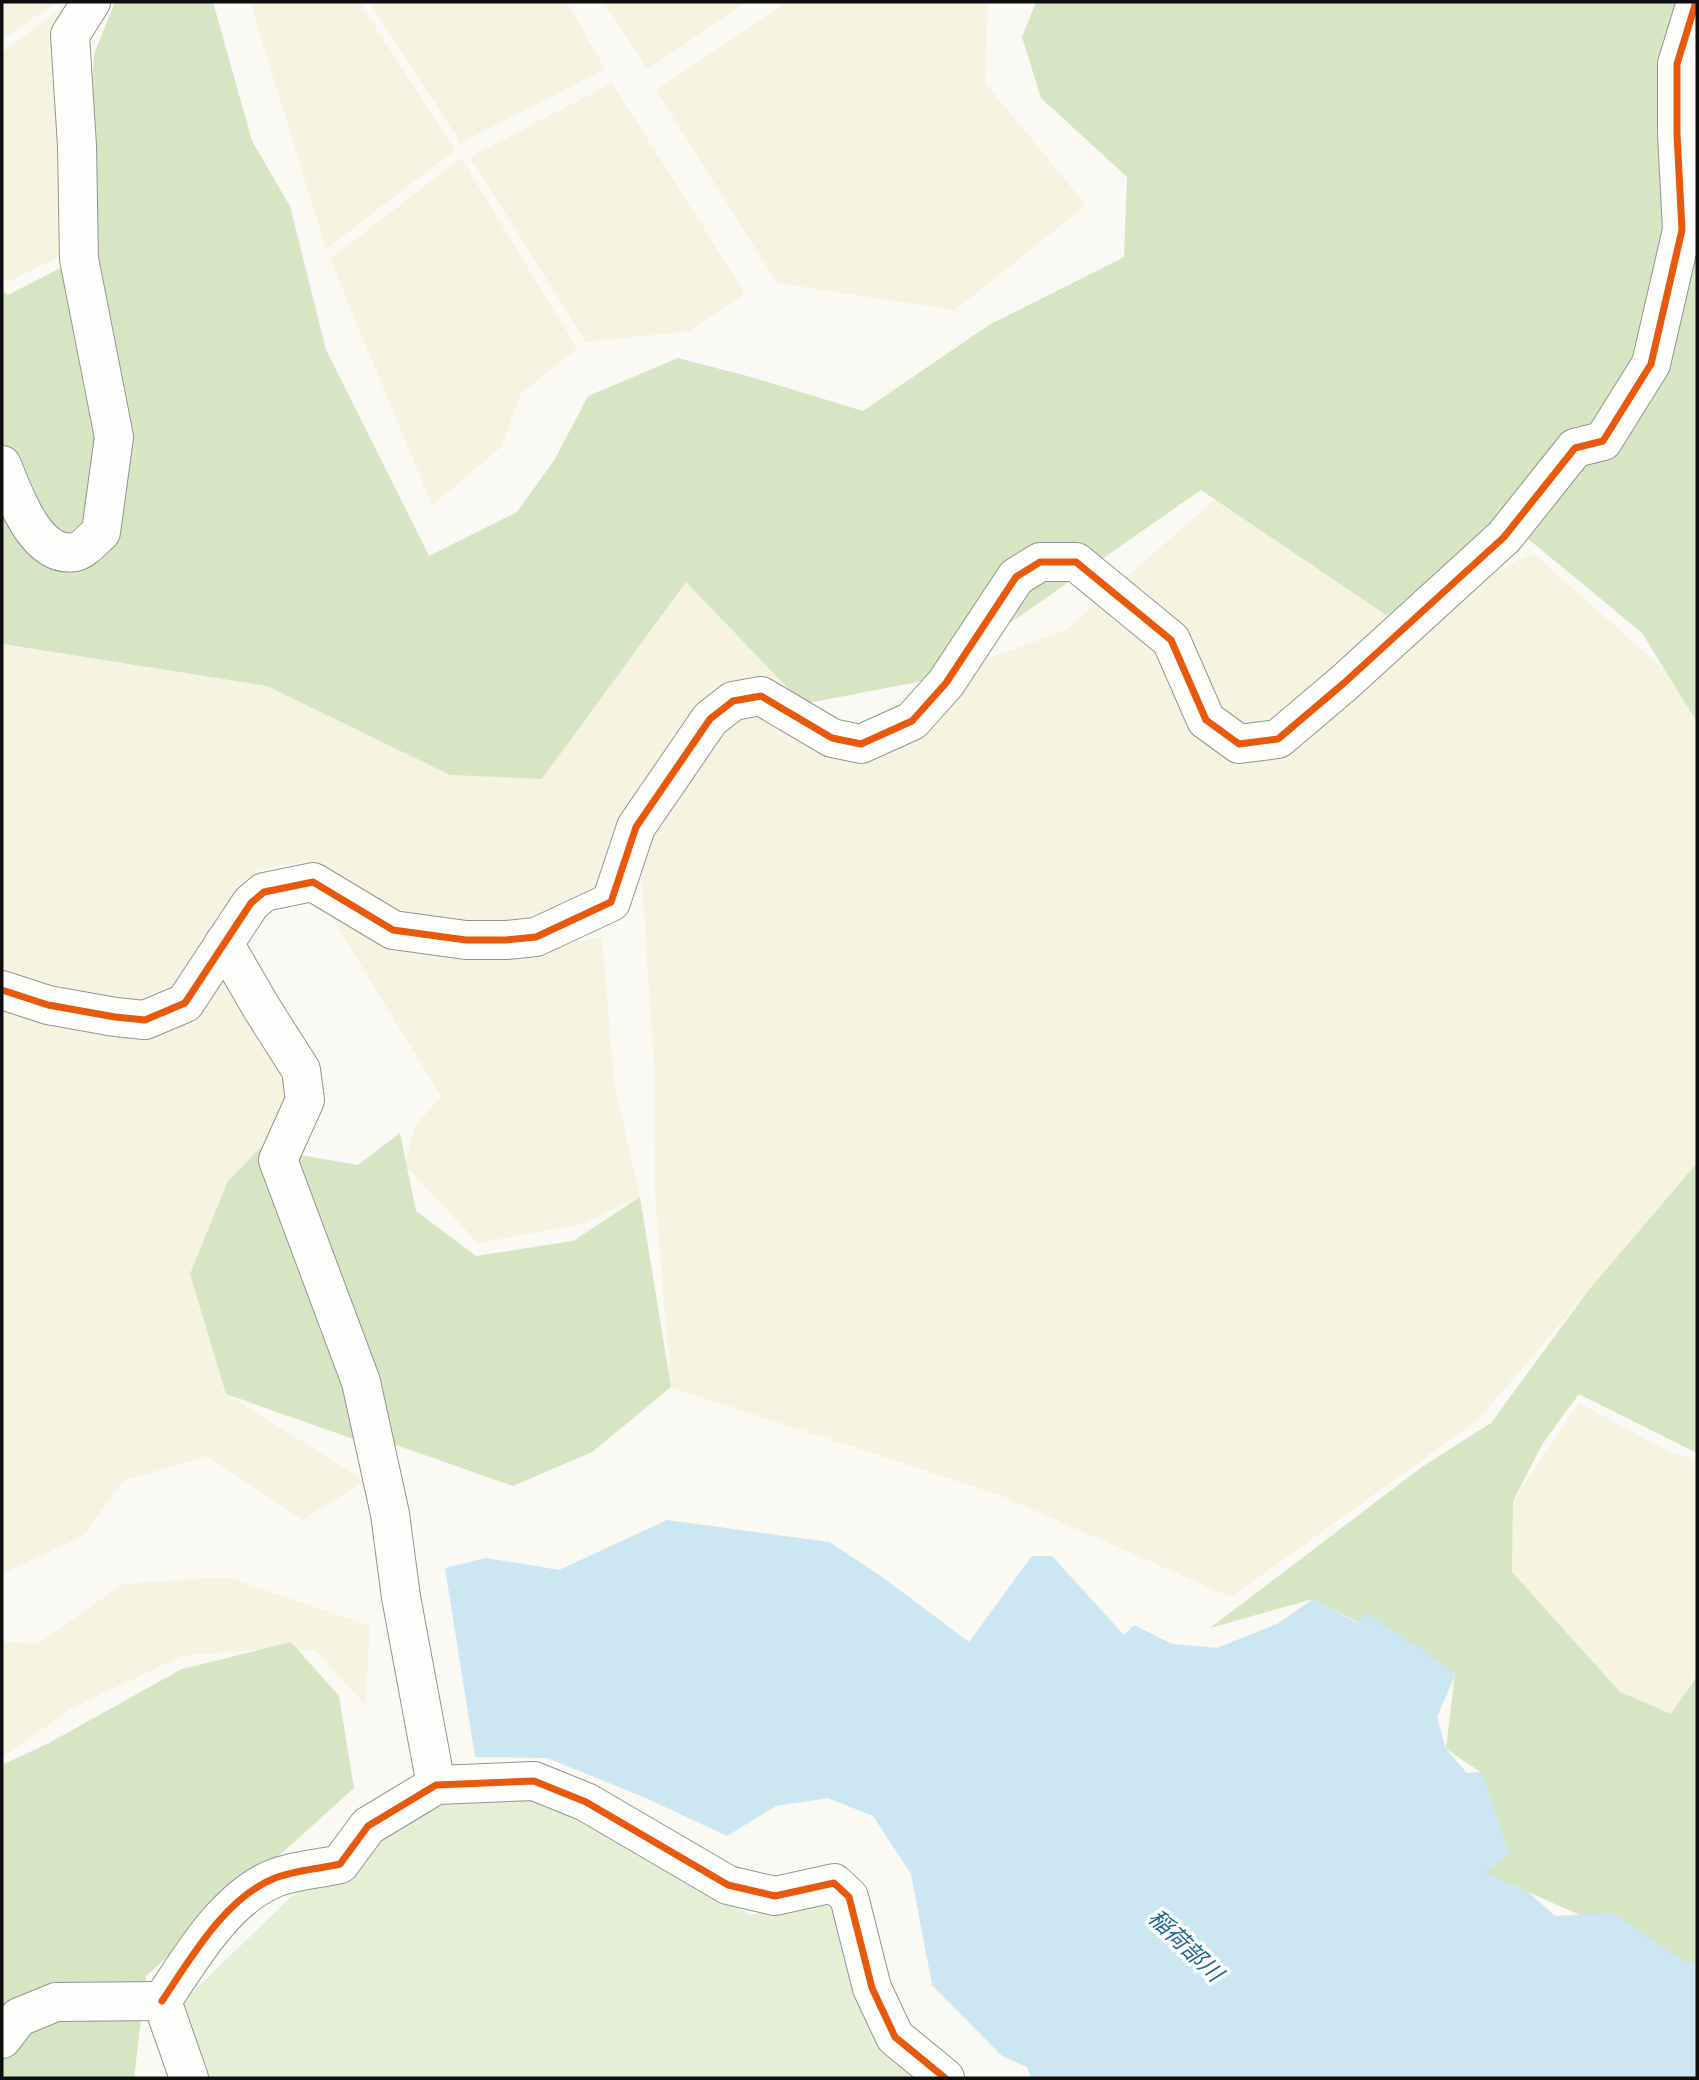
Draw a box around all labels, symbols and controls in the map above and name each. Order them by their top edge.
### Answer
water label: 稲荷部川 [1142,1902,1232,1990]

